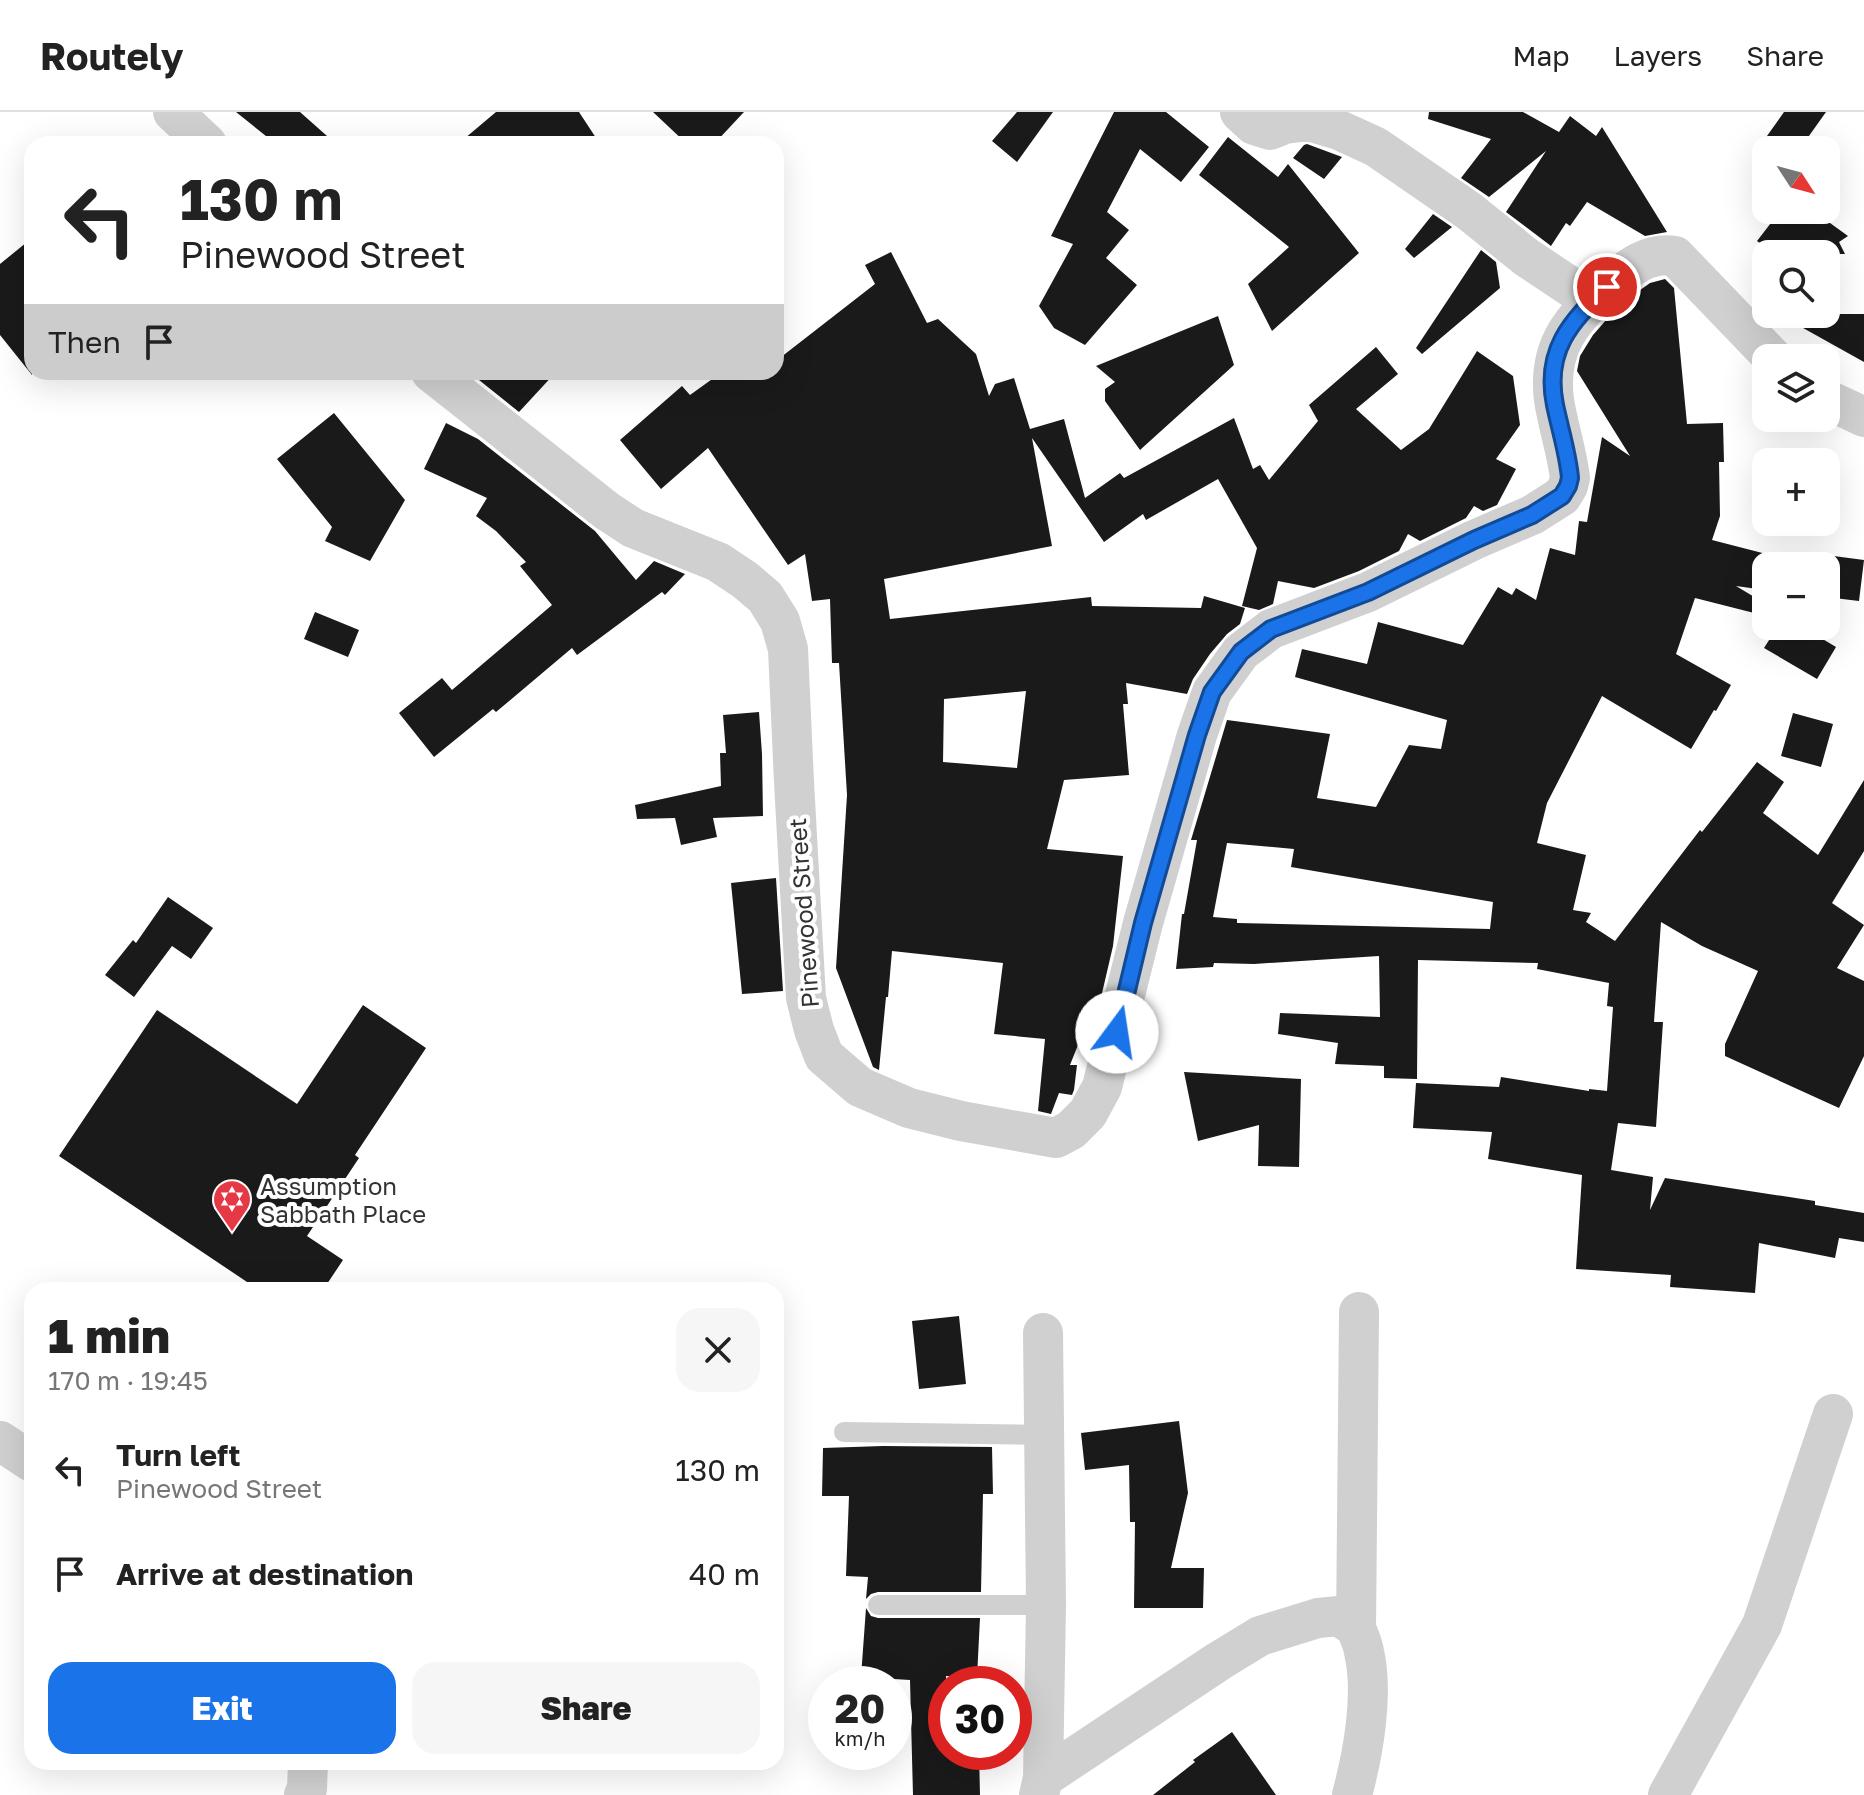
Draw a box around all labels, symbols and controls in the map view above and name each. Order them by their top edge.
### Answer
text: Routely [40,33,184,78]
text: Map [1512,39,1570,72]
text: Layers [1614,39,1702,72]
text: Share [1746,39,1824,72]
north arrow [1752,136,1840,224]
map controls [1752,136,1840,640]
text: 130 m [180,165,342,232]
icon: left [48,168,152,272]
text: Pinewood Street [180,233,466,276]
button: search [1752,240,1840,328]
pin [1573,253,1641,321]
icon: arrive [1585,265,1629,309]
icon: arrive [137,320,181,364]
text: Then [48,324,121,360]
button: layers [1752,344,1840,432]
button: + [1752,448,1840,536]
button: − [1752,552,1840,640]
street label: Pinewood Street [782,817,824,1009]
position arrow [1075,990,1159,1074]
place label: Assumption Sabbath Place [260,1171,426,1228]
synagogue icon: Assumption Sabbath Place [211,1178,253,1233]
text: 1 min [48,1306,170,1364]
button: close [676,1308,760,1392]
text: 170 m · 19:45 [48,1365,208,1396]
text: Turn left [116,1437,241,1473]
icon: left [48,1448,92,1492]
text: 130 m [675,1452,760,1488]
text: Pinewood Street [116,1473,322,1504]
icon: arrive [48,1552,92,1596]
text: Arrive at destination [116,1556,413,1592]
text: 40 m [689,1556,760,1592]
button: Exit [48,1662,396,1754]
button: Share [412,1662,760,1754]
speed limit sign: 30 [928,1666,1032,1770]
text: 20 [835,1684,885,1732]
text: km/h [835,1726,885,1750]

